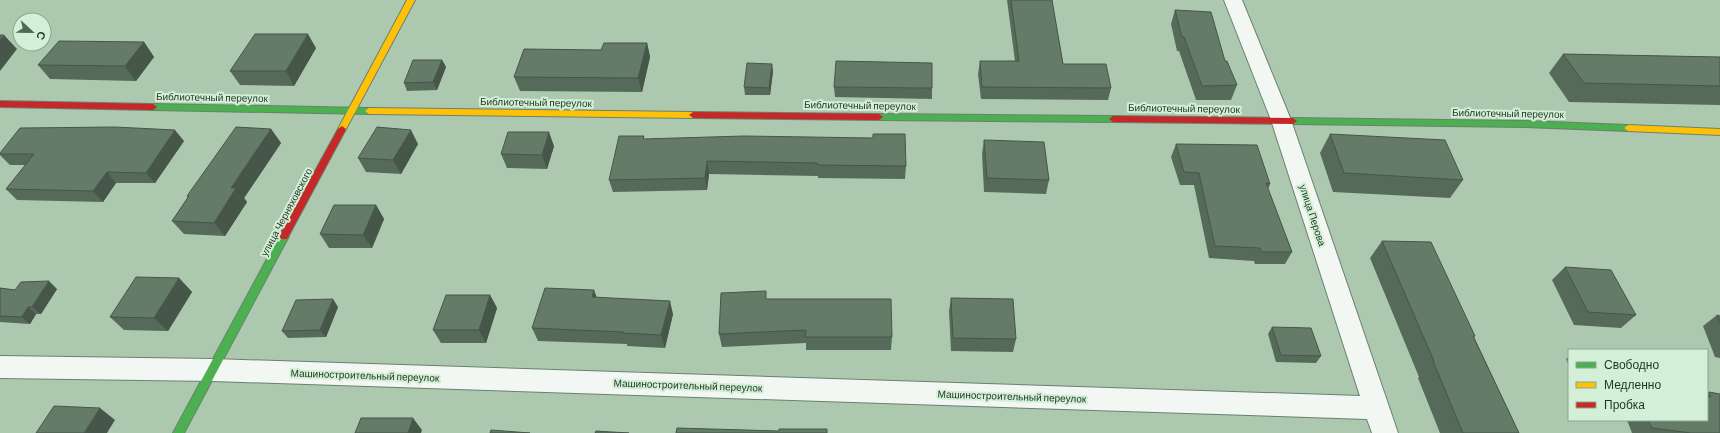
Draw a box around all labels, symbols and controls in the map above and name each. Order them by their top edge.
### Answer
north arrow [12,12,52,52]
text: С [34,30,49,42]
street label: Библиотечный переулок [156,90,269,104]
street label: Библиотечный переулок [480,95,593,109]
street label: Библиотечный переулок [804,98,917,112]
street label: Библиотечный переулок [1128,101,1241,115]
street label: Библиотечный переулок [1452,106,1565,120]
street label: улица Черняховского [258,166,314,258]
street label: улица Перова [1297,183,1329,248]
legend [1568,349,1708,421]
text: Свободно [1604,357,1659,372]
street label: Машиностроительный переулок [290,366,440,384]
street label: Машиностроительный переулок [613,376,763,394]
text: Медленно [1604,377,1661,392]
street label: Машиностроительный переулок [937,387,1087,405]
text: Пробка [1604,397,1645,412]

